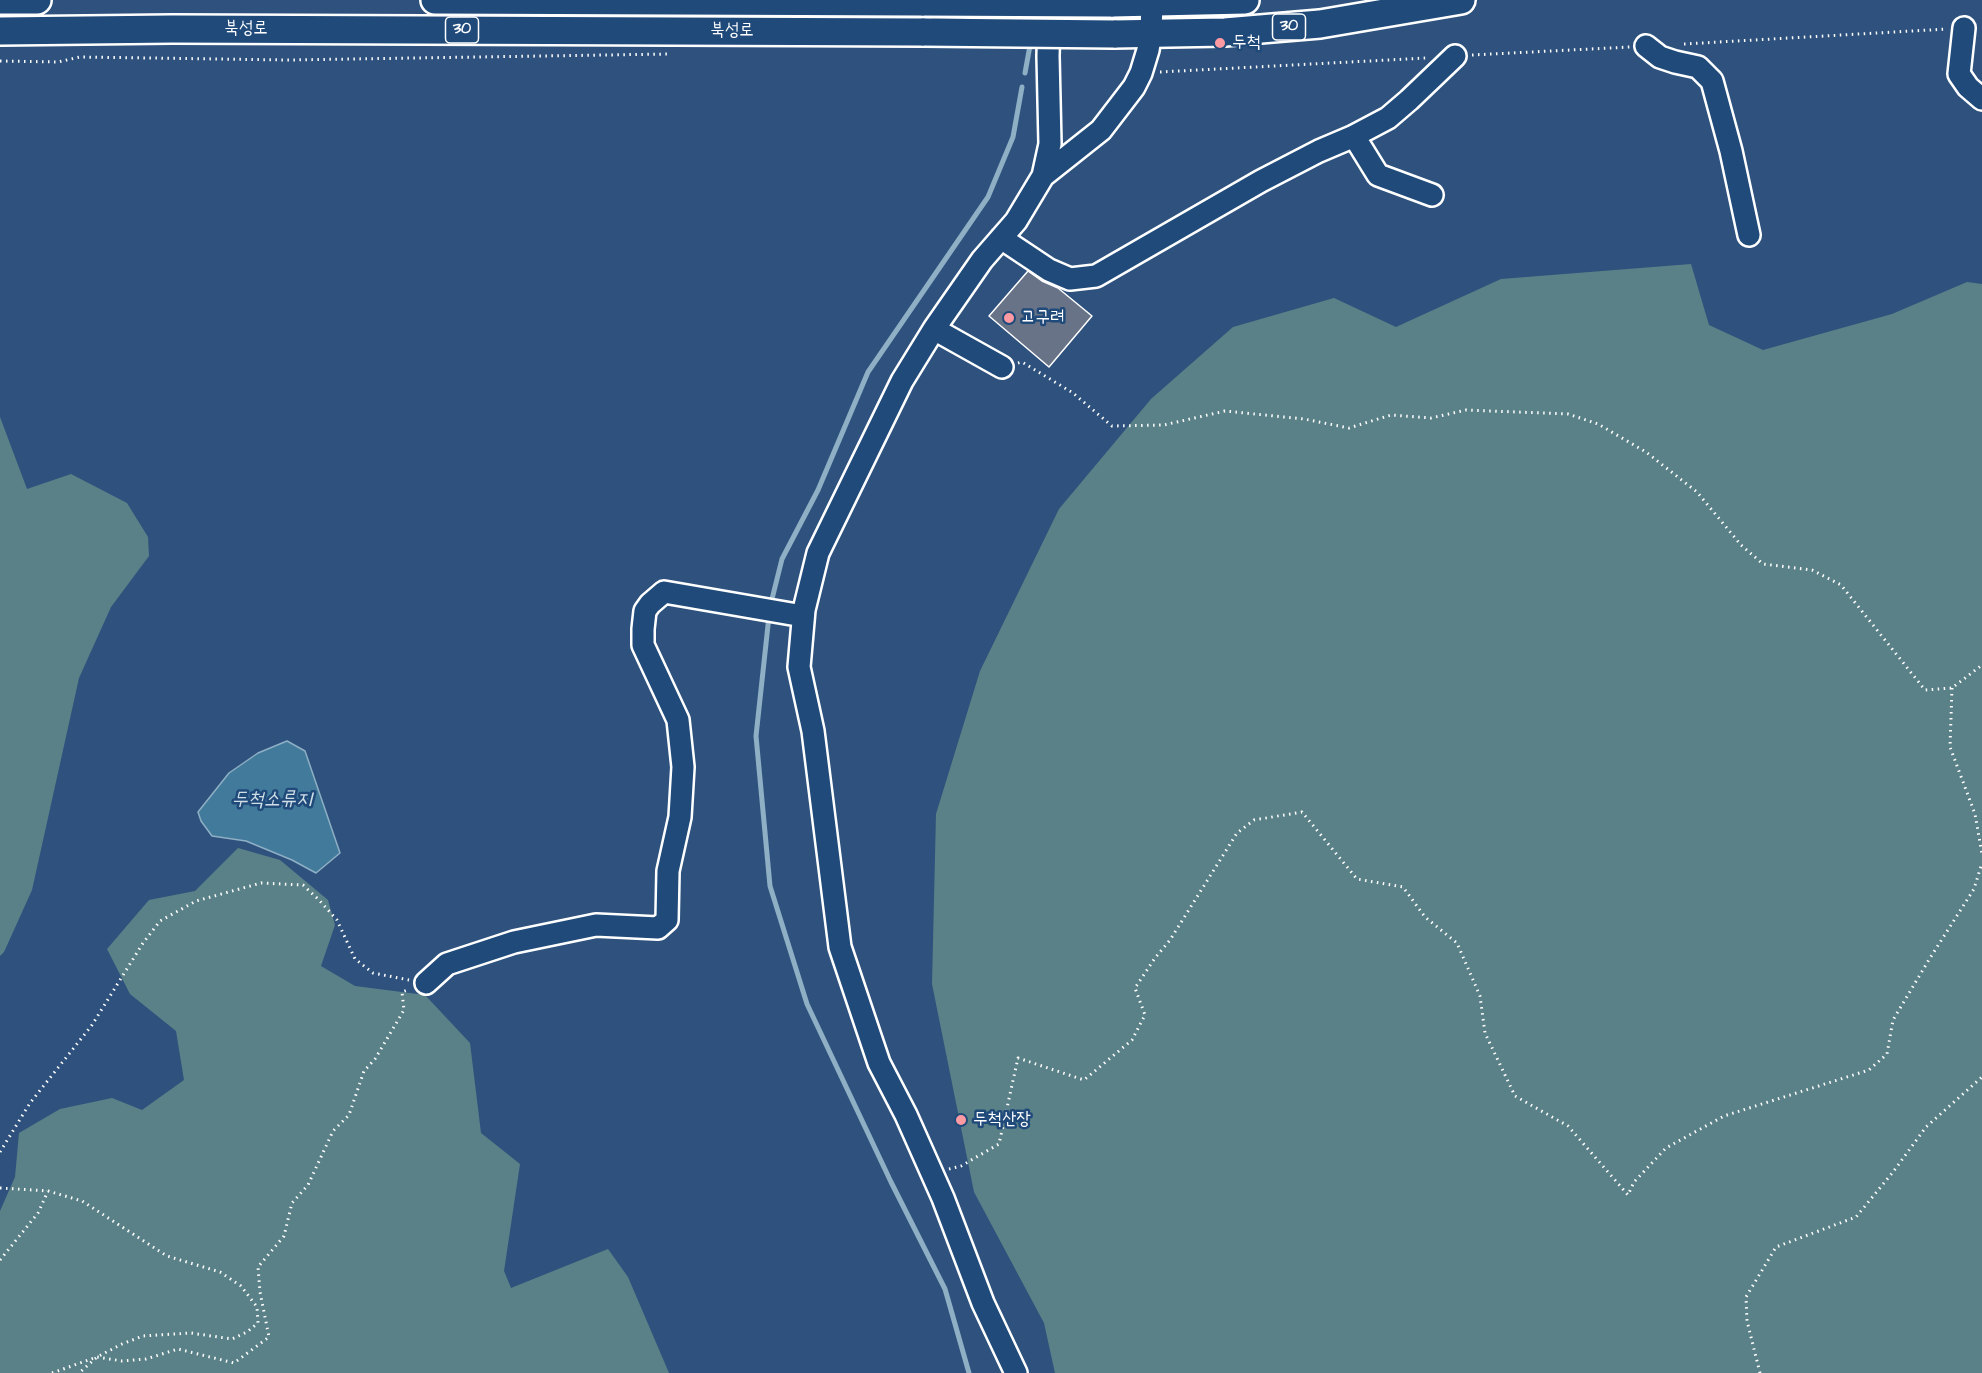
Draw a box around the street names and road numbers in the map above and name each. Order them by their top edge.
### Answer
road number: 30 [1272,14,1306,40]
road number: 30 [446,17,478,43]
street label: 북성로 [224,18,268,40]
street label: 북성로 [710,20,754,42]

